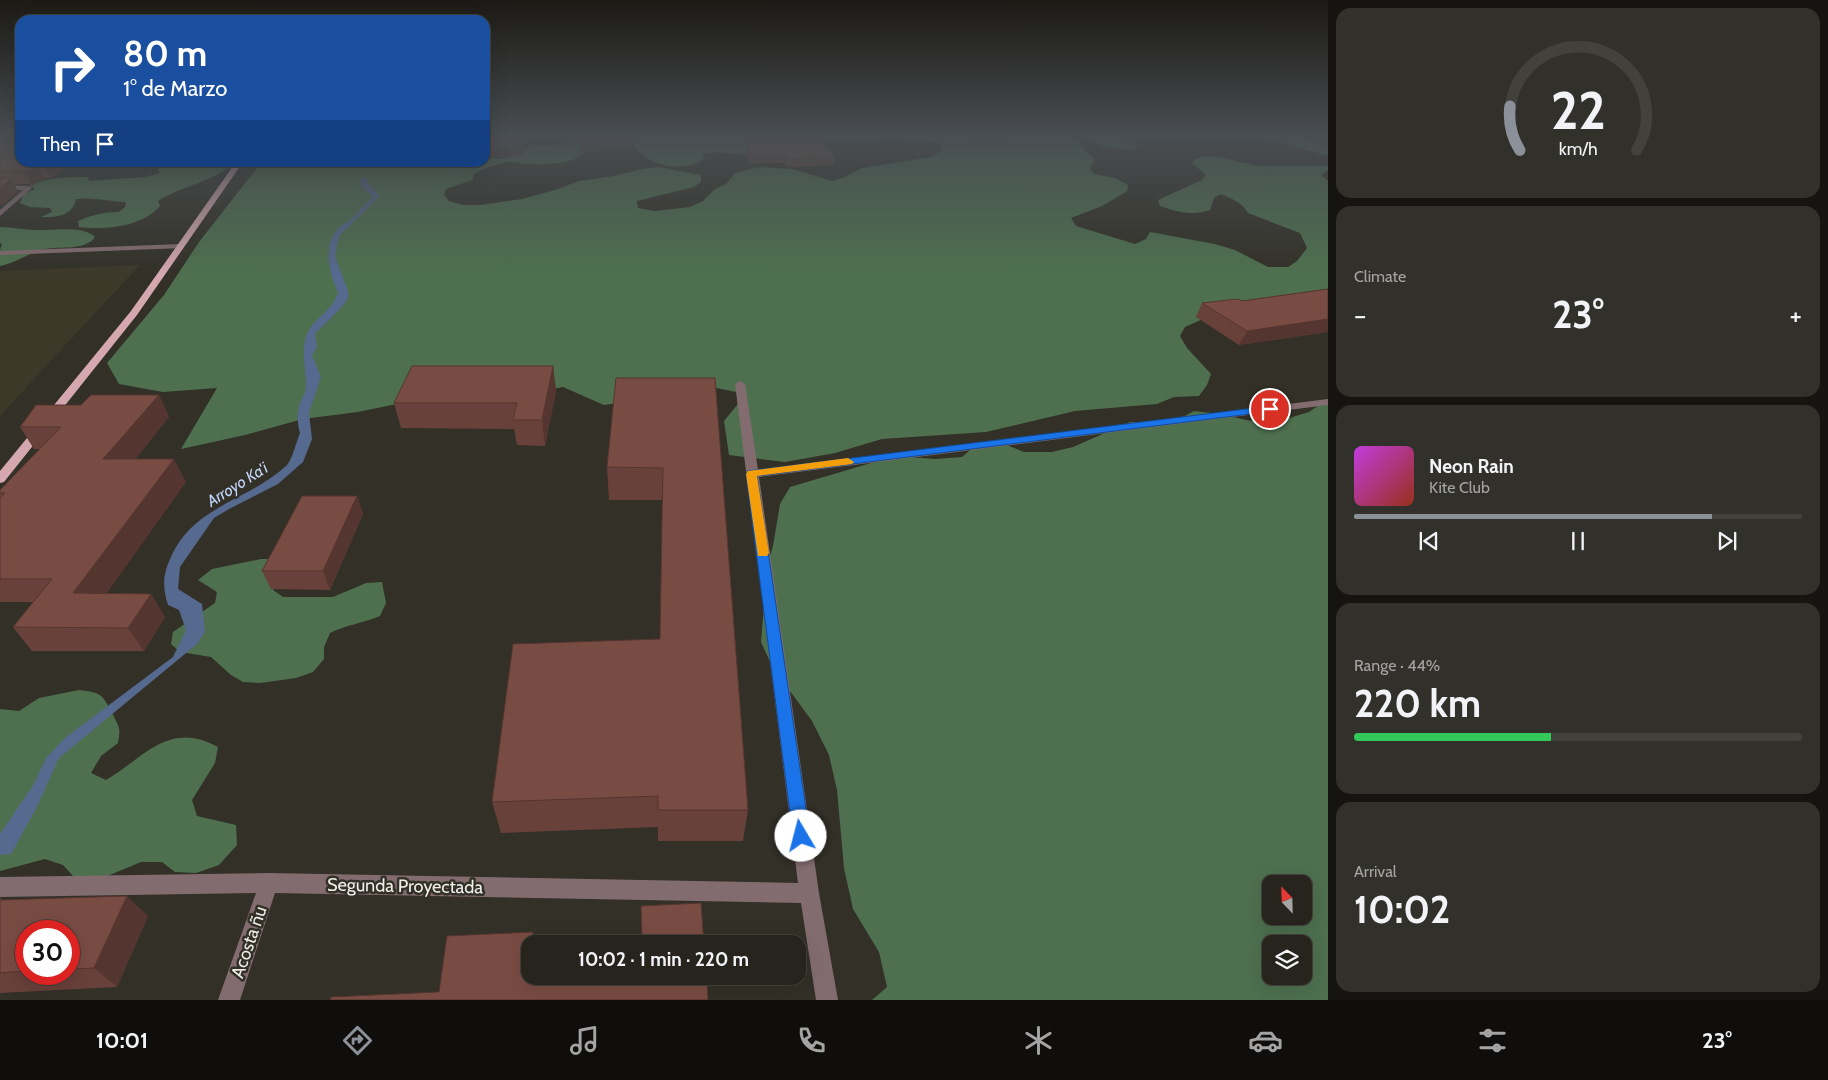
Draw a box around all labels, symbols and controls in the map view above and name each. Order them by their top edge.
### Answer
text: 80 m [123,32,207,75]
icon: right [40,35,105,100]
text: 1° de Marzo [123,75,227,102]
text: 22 [1550,79,1606,142]
icon: arrive [91,130,119,158]
text: Then [40,133,81,156]
text: km/h [1558,138,1598,159]
text: Climate [1354,267,1406,286]
text: 23° [1552,291,1604,338]
text: − [1354,298,1366,332]
text: + [1790,298,1802,332]
pin [1249,388,1291,430]
icon: arrive [1256,395,1284,423]
text: Neon Rain [1429,455,1514,478]
water label: Arroyo Ka'i [202,458,272,511]
text: Kite Club [1429,478,1490,497]
icon: previous [1415,527,1443,555]
icon: pause [1564,527,1592,555]
icon: next [1713,527,1741,555]
text: Range · 44% [1354,656,1440,675]
text: 220 km [1354,680,1481,727]
position arrow [774,809,826,861]
text: Arrival [1354,862,1397,881]
street label: Segunda Proyectada [327,874,483,898]
north arrow [1262,875,1312,925]
map controls [1262,875,1312,985]
text: 10:02 [1354,886,1450,933]
street label: Acosta ñu [226,903,272,981]
speed limit sign: 30 [15,920,80,985]
button: layers [1262,935,1312,985]
text: 10:02 · 1 min · 220 m [578,948,749,971]
icon: directions [340,1023,375,1058]
icon: music [567,1023,602,1058]
icon: phone [794,1023,829,1058]
icon: climate [1021,1023,1056,1058]
icon: car [1248,1023,1283,1058]
icon: filters [1475,1023,1510,1058]
text: 10:01 [96,1027,148,1054]
text: 23° [1702,1027,1732,1054]

